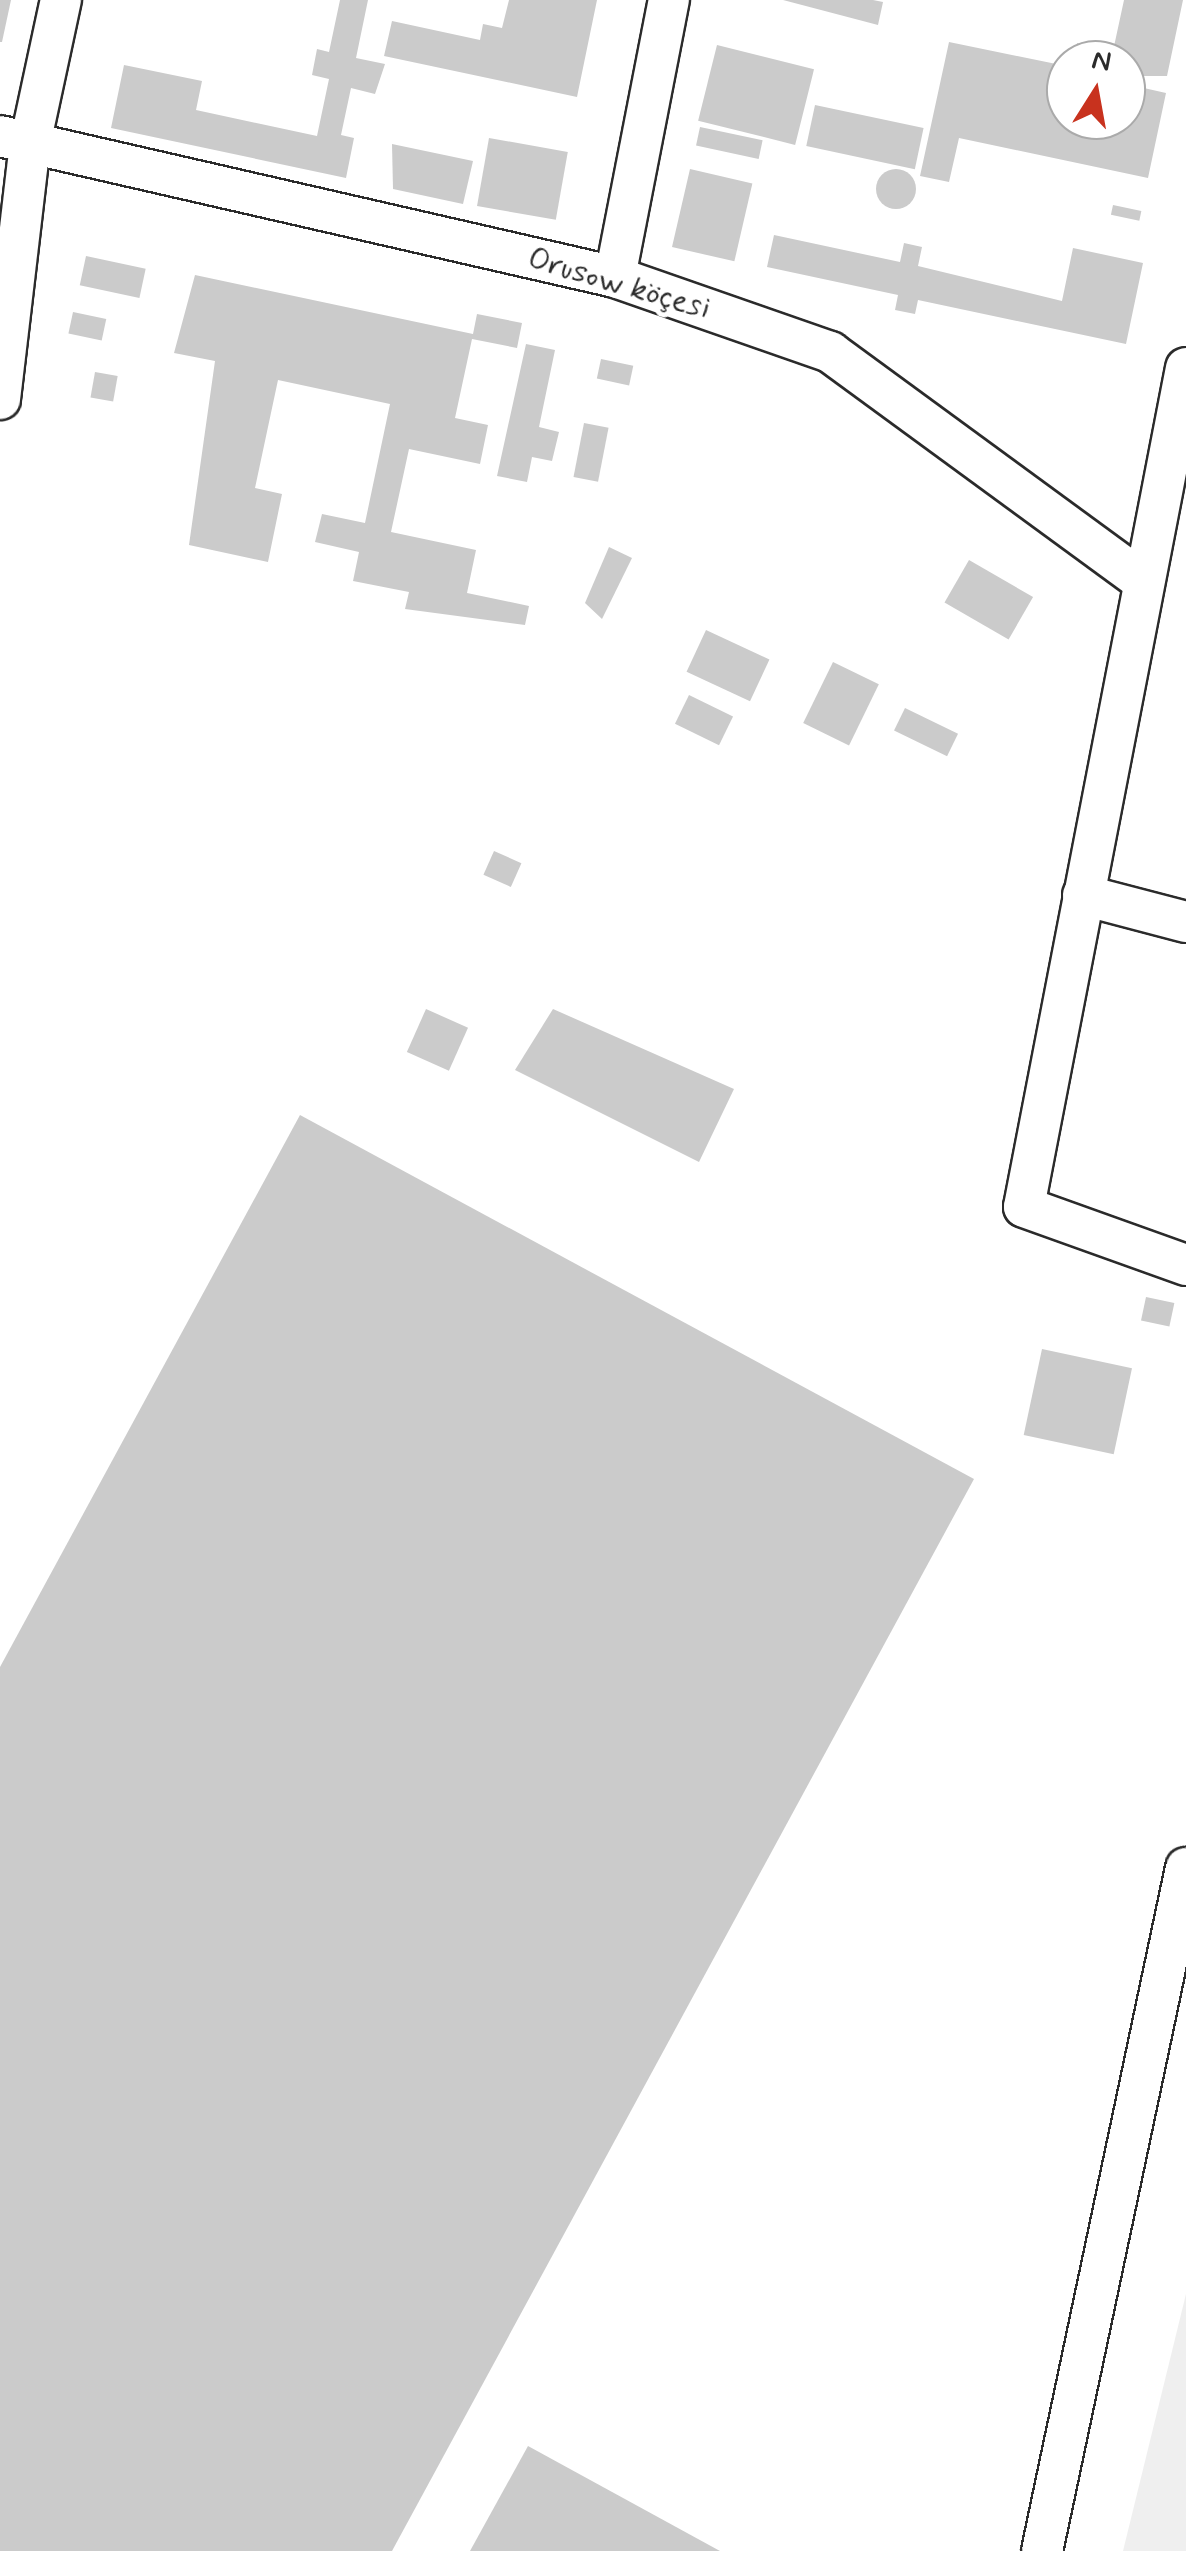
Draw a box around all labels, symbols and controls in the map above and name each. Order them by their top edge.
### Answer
north arrow [1046,40,1146,140]
text: N [1089,42,1114,82]
street label: Orusow köçesi [523,240,715,328]

